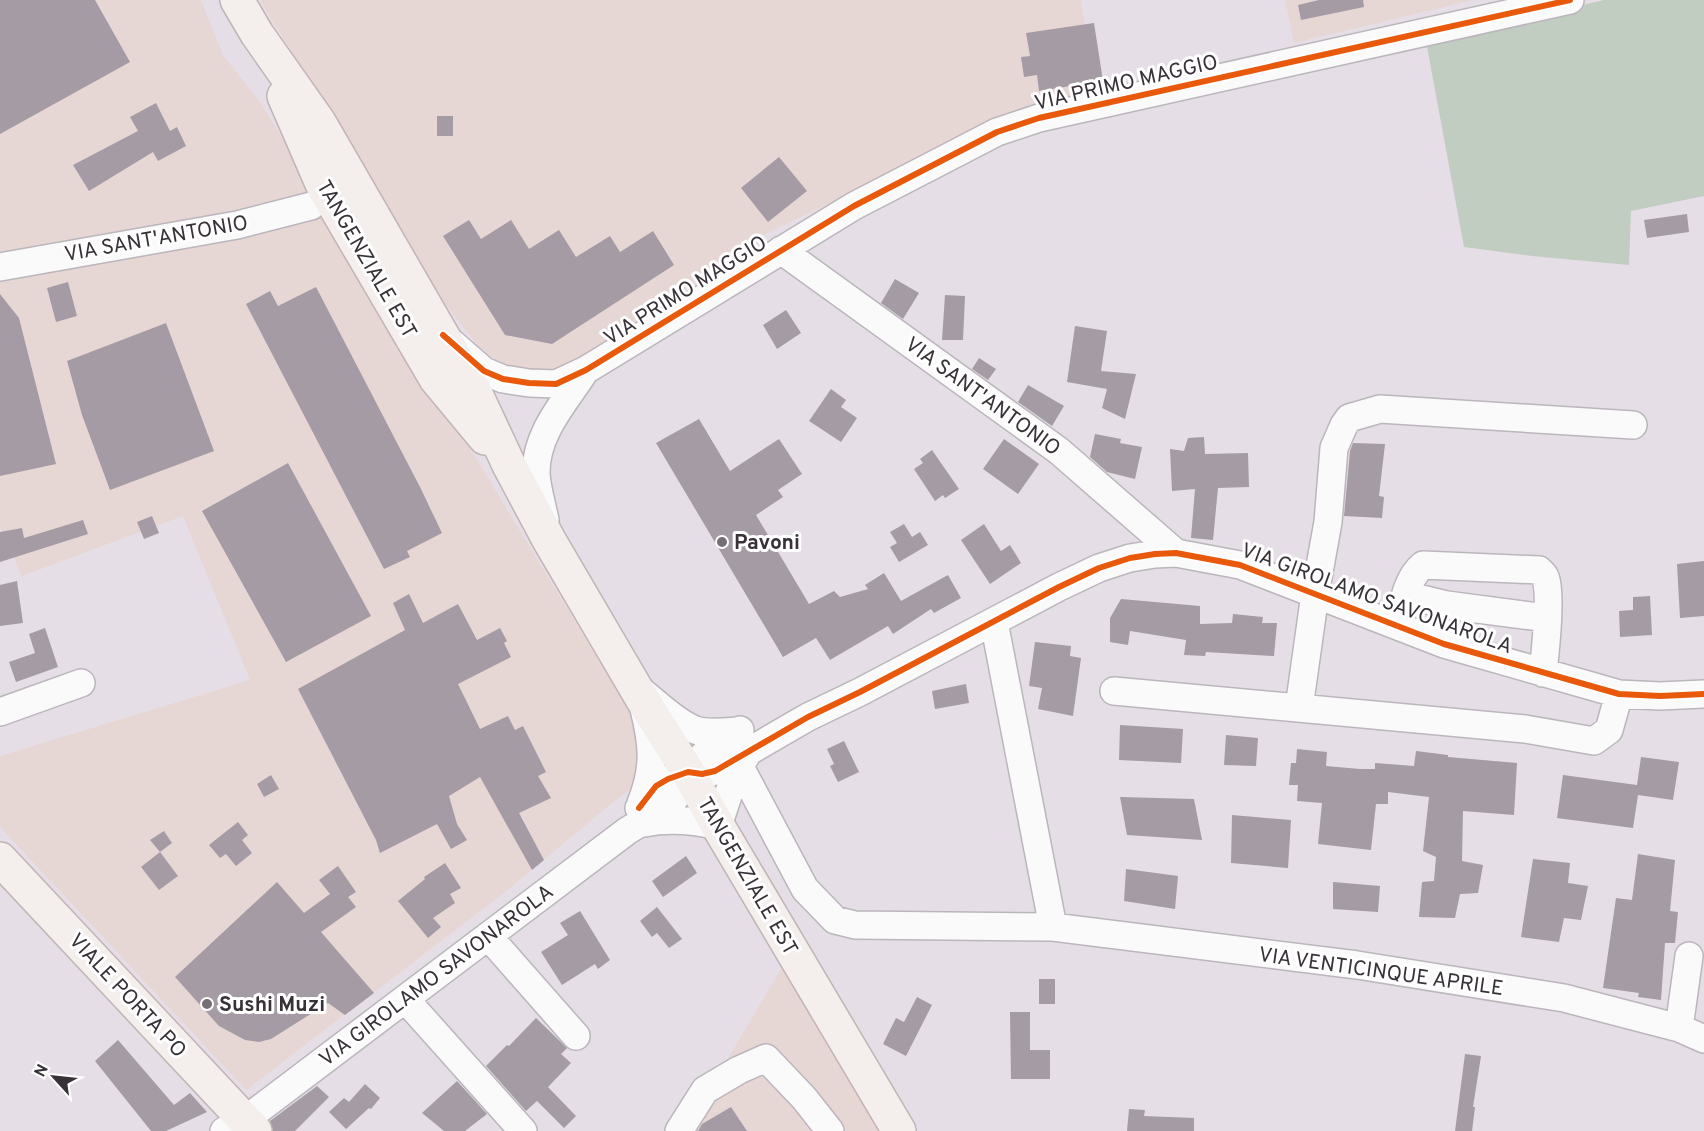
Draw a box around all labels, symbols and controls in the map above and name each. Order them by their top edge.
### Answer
street label: VIA PRIMO MAGGIO [1032,49,1221,118]
street label: TANGENZIALE EST [309,176,422,344]
street label: VIA SANT'ANTONIO [62,210,250,269]
street label: VIA PRIMO MAGGIO [599,230,772,352]
street label: VIA SANT'ANTONIO [899,332,1065,463]
place label: Pavoni [734,530,800,557]
marker: Pavoni [715,535,729,549]
street label: VIA GIROLAMO SAVONAROLA [1237,538,1516,661]
street label: TANGENZIALE EST [690,793,803,961]
street label: VIA GIROLAMO SAVONAROLA [314,879,560,1073]
street label: VIALE PORTA PO [62,928,192,1064]
street label: VIA VENTICINQUE APRILE [1257,942,1505,1003]
place label: Sushi Muzi [219,992,325,1019]
marker: Sushi Muzi [200,997,214,1011]
north arrow [24,1047,84,1107]
text: N [31,1061,54,1081]

